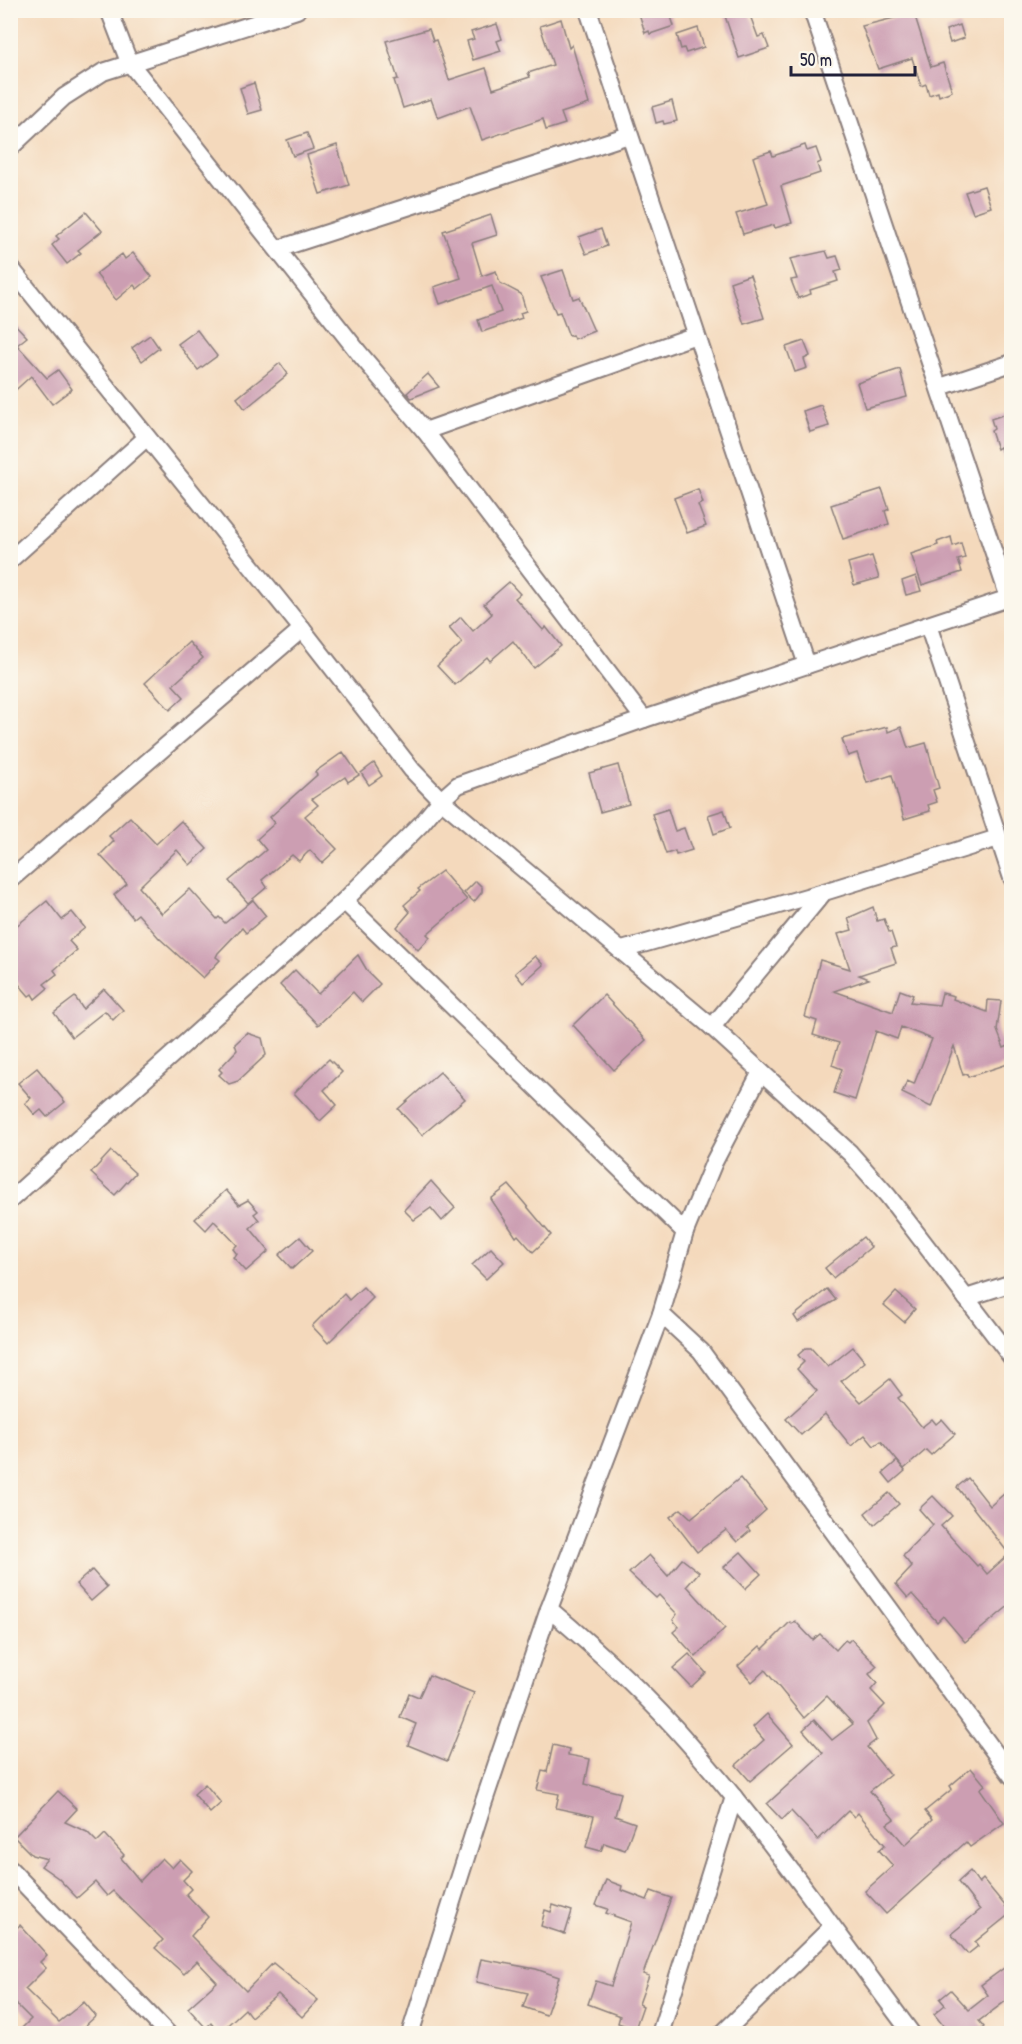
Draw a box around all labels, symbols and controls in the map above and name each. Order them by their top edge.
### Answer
scale bar [791,39,916,77]
text: 50 m [800,47,832,72]

